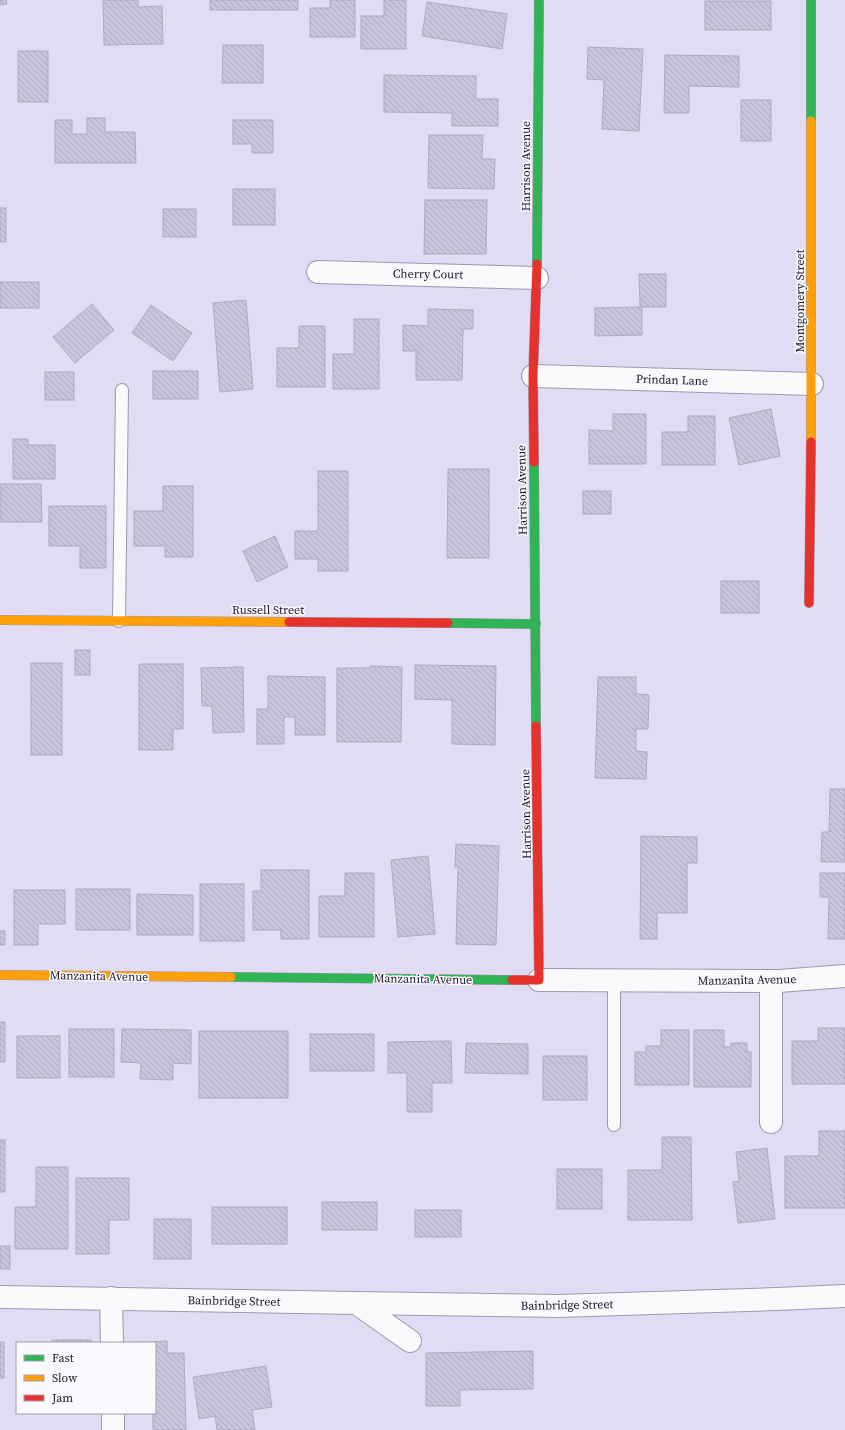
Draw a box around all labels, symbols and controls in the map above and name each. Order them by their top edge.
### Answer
street label: Harrison Avenue [518,121,534,211]
street label: Montgomery Street [792,249,808,353]
street label: Cherry Court [393,265,463,283]
street label: Prindan Lane [636,371,708,389]
street label: Harrison Avenue [513,445,531,535]
street label: Russell Street [232,602,304,618]
street label: Harrison Avenue [517,769,535,859]
street label: Manzanita Avenue [50,967,148,985]
street label: Manzanita Avenue [374,970,472,988]
street label: Manzanita Avenue [698,971,796,989]
street label: Bainbridge Street [187,1292,281,1310]
street label: Bainbridge Street [520,1296,614,1314]
legend [16,1342,156,1414]
text: Fast [52,1350,74,1366]
text: Slow [52,1370,78,1386]
text: Jam [51,1390,73,1406]

